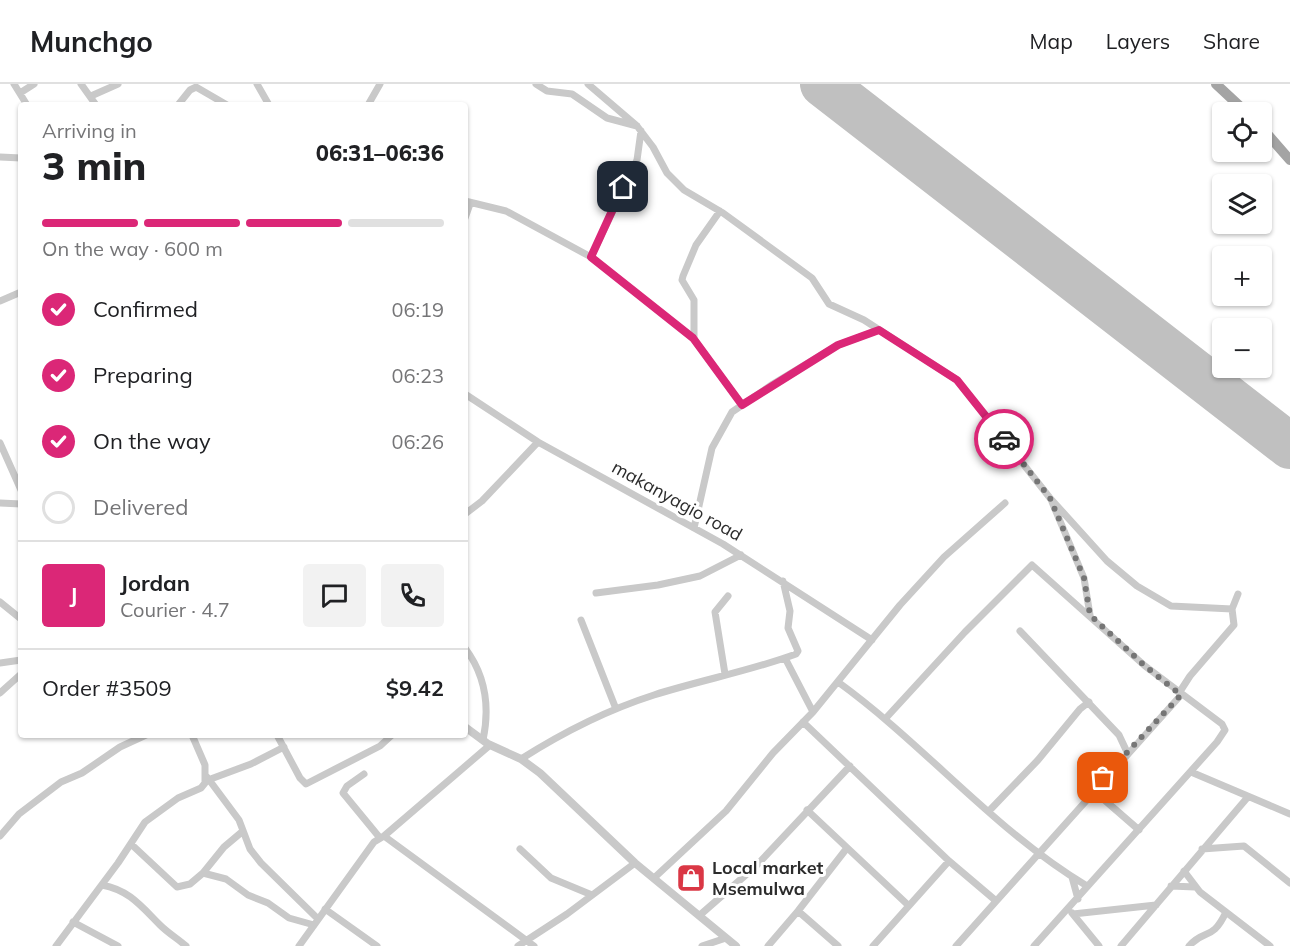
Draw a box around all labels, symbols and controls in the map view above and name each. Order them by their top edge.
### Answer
text: Munchgo [30,24,153,59]
text: Map [1030,28,1073,54]
text: Layers [1106,28,1170,54]
text: Share [1203,28,1260,54]
map controls [1212,102,1272,378]
button: locate [1212,102,1272,162]
text: Arriving in [42,118,137,143]
text: 06:31–06:36 [316,139,444,167]
text: 3 min [42,141,147,190]
pin [597,161,648,212]
icon: home [606,170,639,203]
button: layers [1212,174,1272,234]
text: On the way · 600 m [42,236,223,261]
button: + [1212,246,1272,306]
icon: check [42,293,75,326]
text: Confirmed [93,295,198,323]
text: 06:19 [391,297,444,322]
button: − [1212,318,1272,378]
icon: check [42,359,75,392]
text: Preparing [93,361,193,389]
text: 06:23 [391,363,444,388]
courier [974,409,1034,469]
icon: car [988,423,1021,456]
icon: check [42,425,75,458]
text: On the way [93,427,211,455]
text: 06:26 [391,429,444,454]
street label: makanyagio road [608,455,747,546]
text: Delivered [93,493,188,521]
button: chat [303,564,366,627]
button: phone [381,564,444,627]
text: Jordan [120,569,190,597]
text: J [70,581,77,609]
text: Courier · 4.7 [120,597,230,622]
text: Order #3509 [42,674,172,702]
text: $9.42 [386,674,444,702]
pin [1077,752,1128,803]
icon: bag [1086,761,1119,794]
place label: Local market Msemulwa [712,856,823,900]
shop icon: Local market Msemulwa [675,862,707,894]

